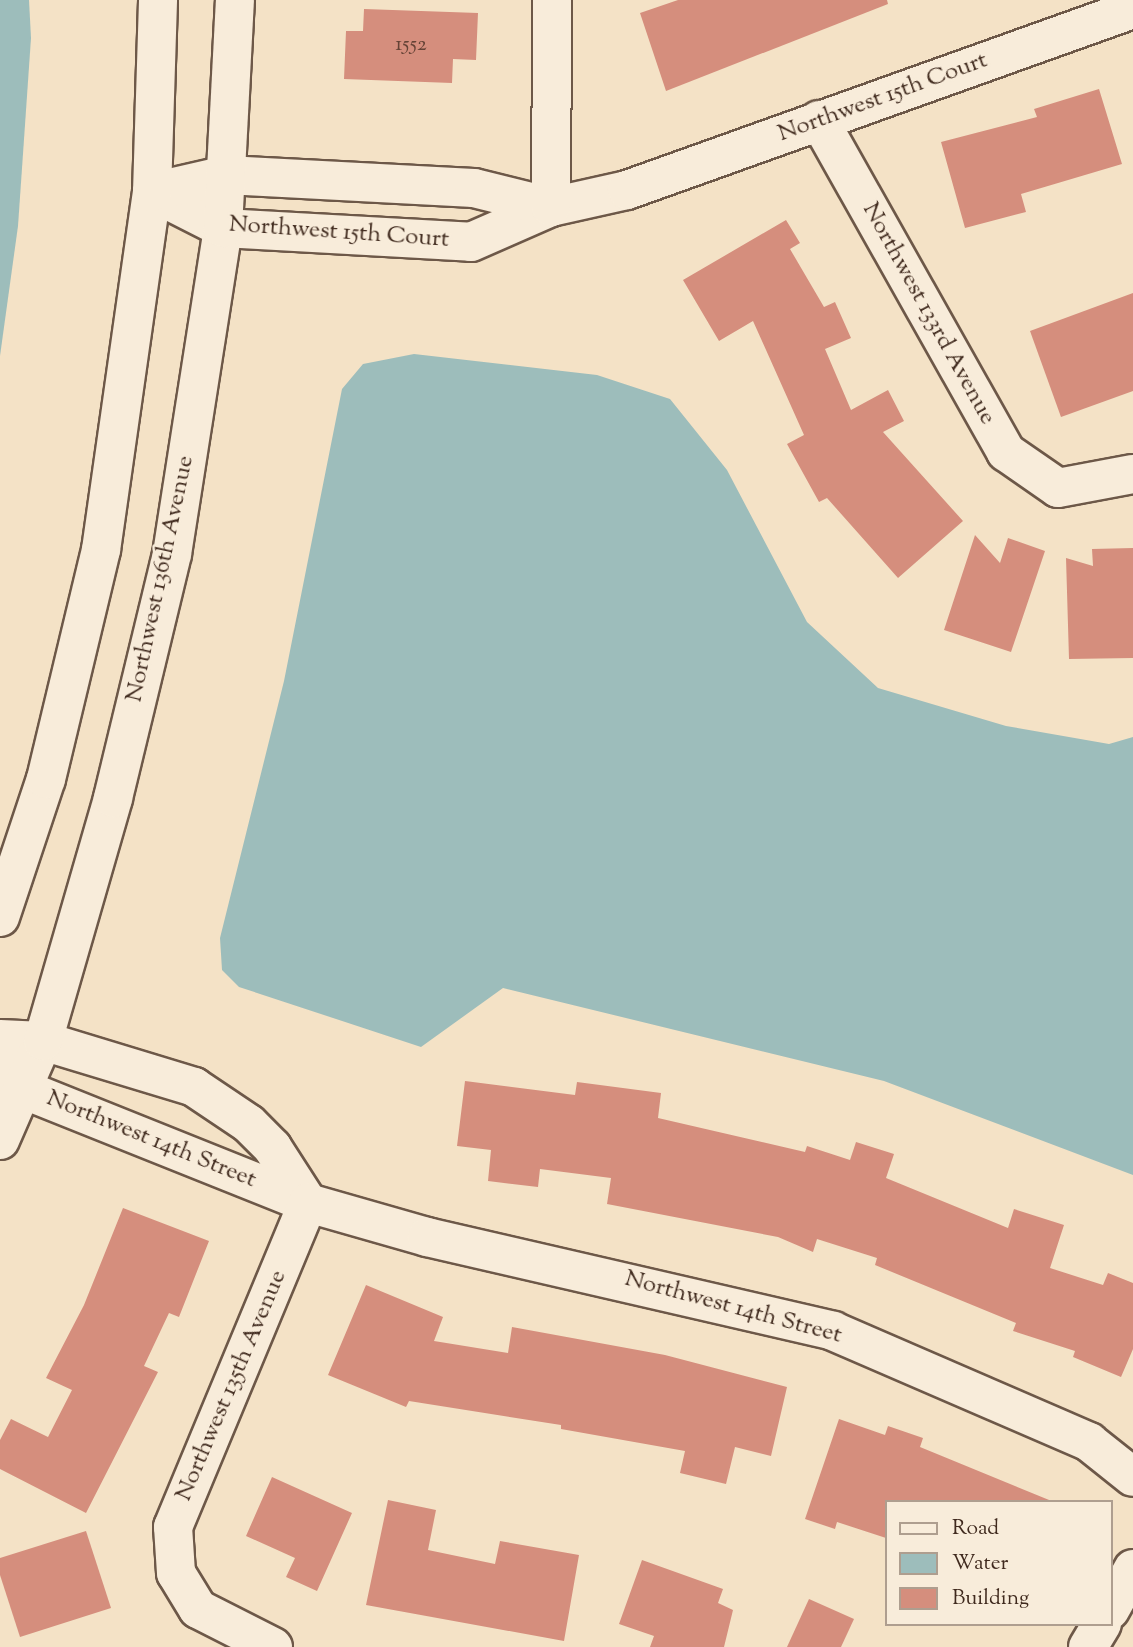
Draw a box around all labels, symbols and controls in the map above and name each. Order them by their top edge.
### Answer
house number: 1552 [395,32,427,58]
street label: Northwest 15th Court [774,47,992,149]
street label: Northwest 133rd Avenue [855,198,1001,430]
street label: Northwest 15th Court [228,211,450,255]
street label: Northwest 136th Avenue [121,453,201,705]
street label: Northwest 14th Street [42,1085,260,1195]
street label: Northwest 14th Street [621,1265,845,1351]
street label: Northwest 135th Avenue [170,1266,294,1506]
legend [884,1500,1112,1626]
text: Road [952,1514,999,1544]
text: Water [952,1549,1008,1579]
text: Building [952,1584,1029,1614]

